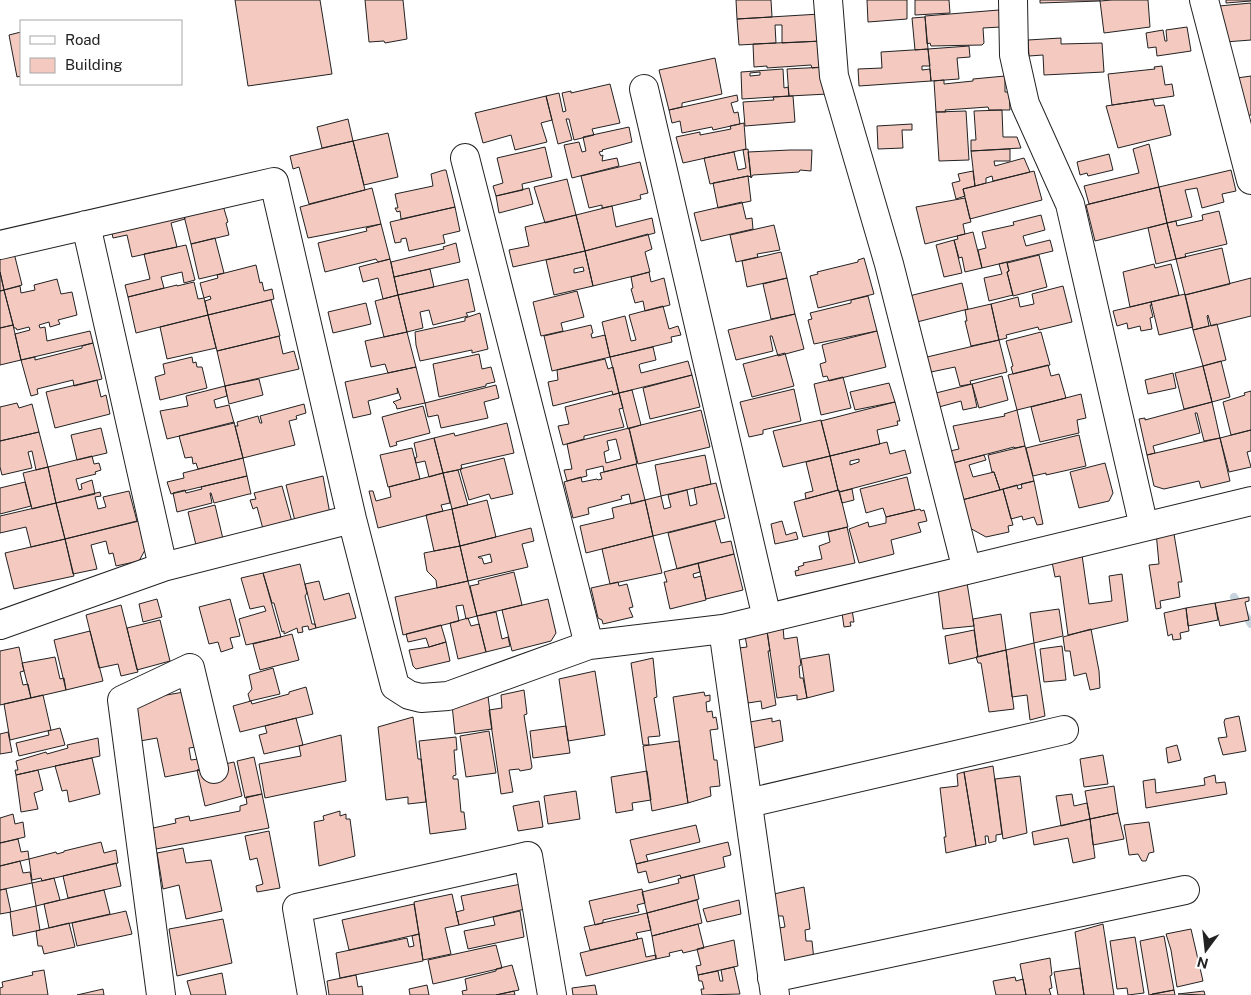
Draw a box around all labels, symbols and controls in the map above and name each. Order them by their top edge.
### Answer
legend [20,20,182,85]
text: Road [65,31,101,48]
text: Building [65,56,123,73]
north arrow [1181,925,1231,975]
text: N [1195,953,1210,972]

